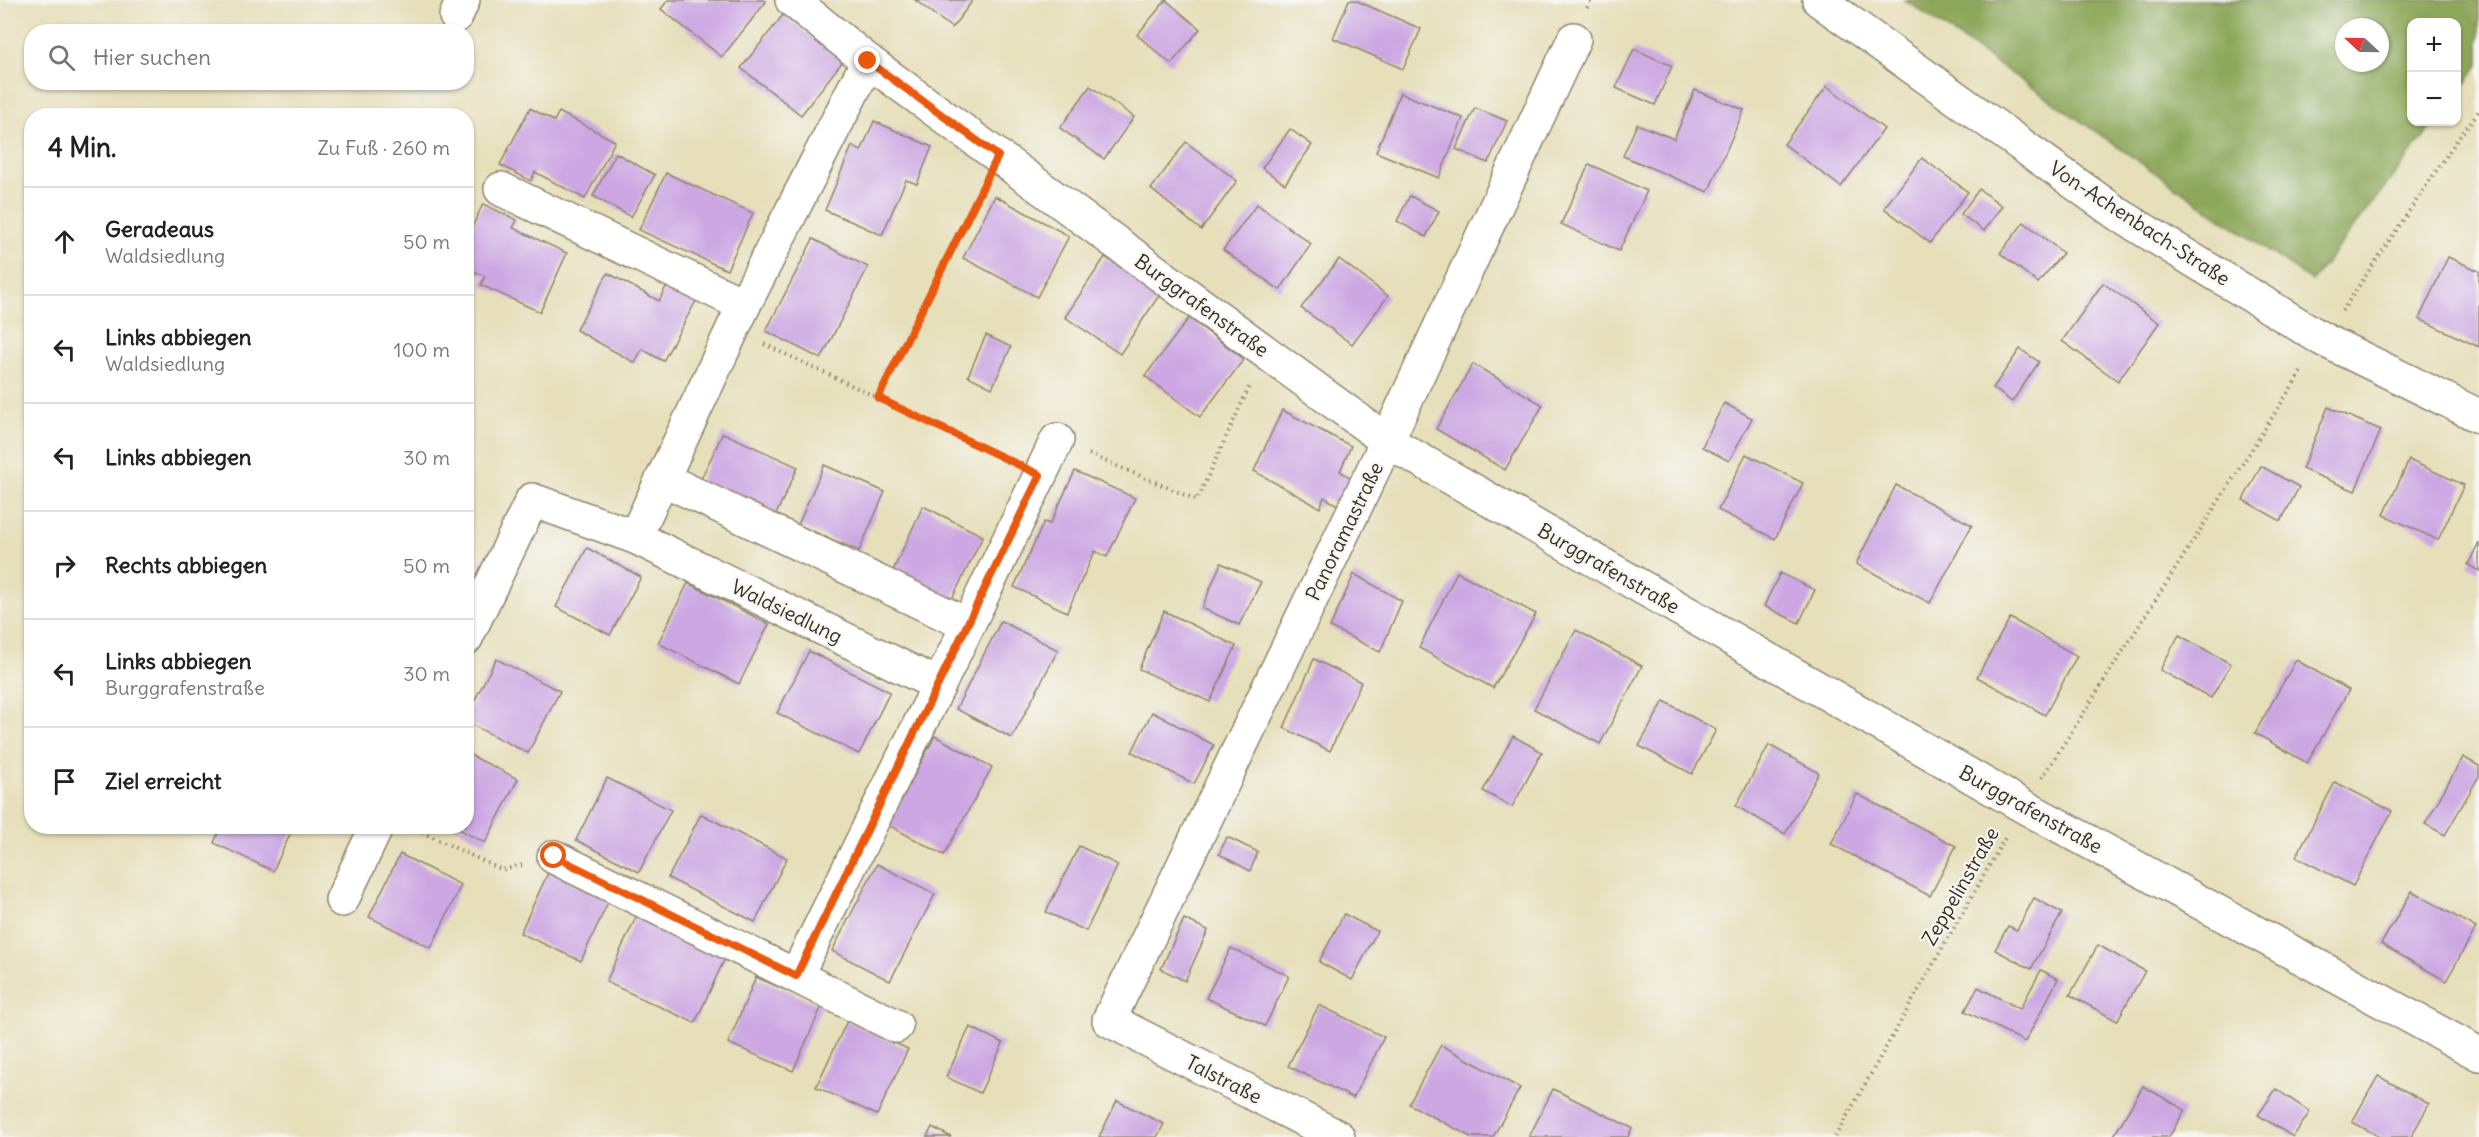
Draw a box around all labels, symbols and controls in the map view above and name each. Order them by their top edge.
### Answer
north arrow [2335,18,2389,72]
map controls [2407,18,2461,126]
button: + [2407,18,2461,72]
search box [24,24,474,90]
icon: search [45,41,78,74]
text: Hier suchen [93,43,211,71]
route end [854,47,880,73]
button: − [2407,72,2461,126]
text: 4 Min. [48,131,116,164]
text: Zu Fuß · 260 m [318,135,450,160]
street label: Von-Achenbach-Straße [2045,155,2235,291]
text: Geradeaus [105,215,214,243]
icon: ahead [48,225,81,258]
text: 50 m [403,229,450,254]
text: Waldsiedlung [105,243,225,268]
street label: Burggrafenstraße [1130,248,1274,362]
text: Links abbiegen [105,323,252,351]
icon: left [48,333,81,366]
text: 100 m [393,337,450,362]
text: Waldsiedlung [105,351,225,376]
icon: left [48,441,81,474]
text: Links abbiegen [105,443,252,471]
text: 30 m [403,445,450,470]
street label: Panoramastraße [1300,458,1388,604]
street label: Burggrafenstraße [1534,517,1684,619]
icon: right [48,549,81,582]
text: Rechts abbiegen [105,551,267,579]
text: 50 m [403,553,450,578]
street label: Waldsiedlung [728,573,846,649]
text: Links abbiegen [105,647,252,675]
icon: left [48,657,81,690]
text: 30 m [403,661,450,686]
text: Burggrafenstraße [105,675,265,700]
street label: Burggrafenstraße [1955,759,2107,859]
icon: arrive [48,765,81,798]
text: Ziel erreicht [105,767,222,795]
street label: Zeppelinstraße [1916,822,2004,950]
route start [540,842,566,868]
street label: Talstraße [1182,1049,1266,1109]

